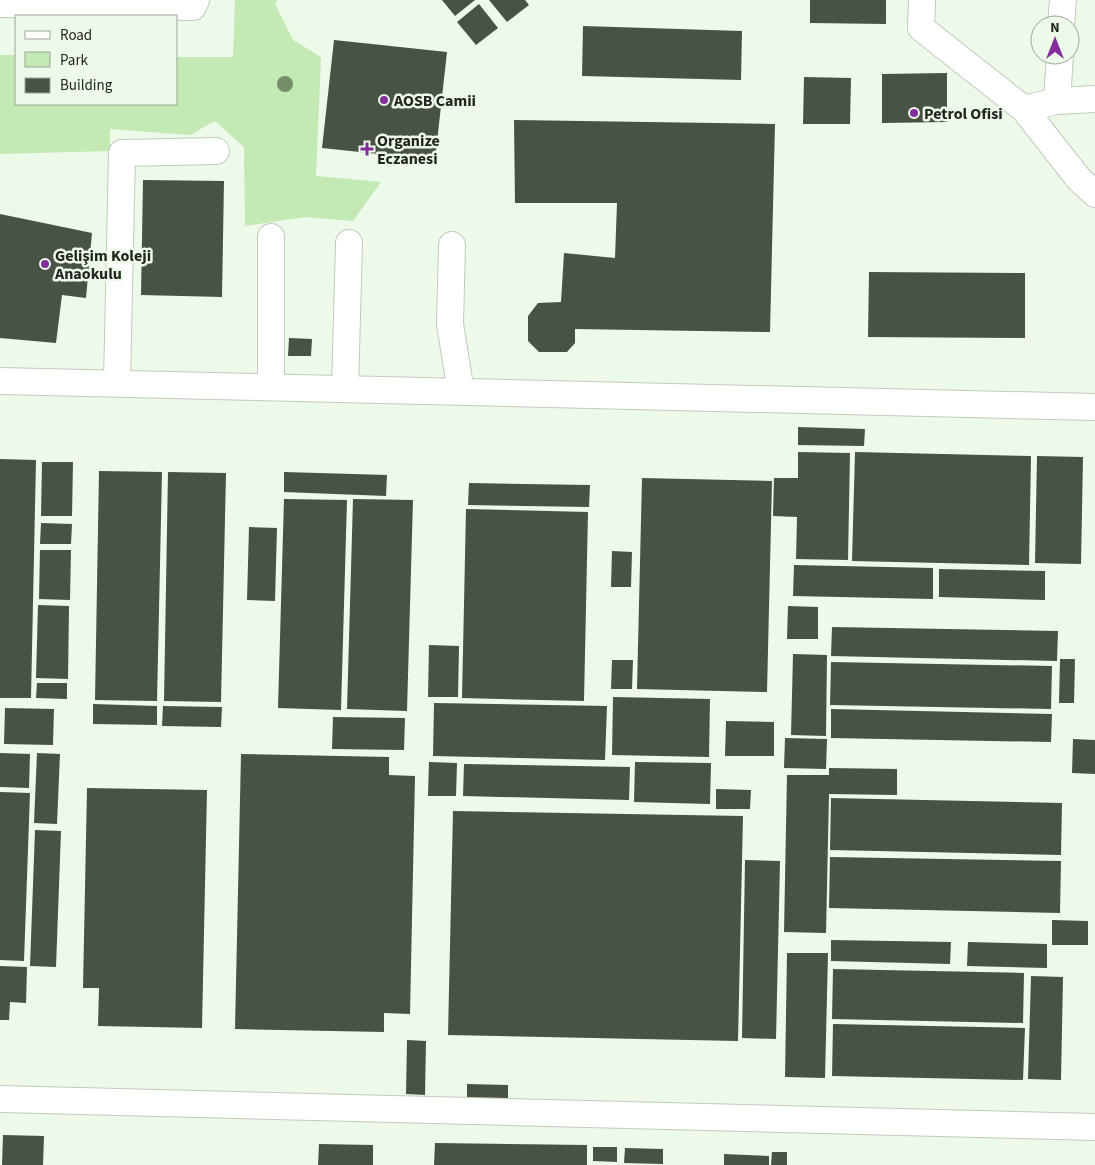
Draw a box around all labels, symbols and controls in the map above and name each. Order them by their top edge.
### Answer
legend [15,15,178,105]
north arrow [1030,15,1080,65]
text: N [1050,18,1060,38]
text: Road [60,25,92,46]
text: Park [60,50,89,71]
text: Building [60,75,113,96]
place label: AOSB Camii [393,90,476,112]
marker: AOSB Camii [378,94,390,106]
place label: Petrol Ofisi [924,103,1003,125]
marker: Petrol Ofisi [908,107,920,119]
place label: Organize Eczanesi [377,130,440,170]
marker: Organize Eczanesi [361,143,373,155]
place label: Gelişim Koleji Anaokulu [54,245,151,285]
marker: Gelişim Koleji Anaokulu [39,258,51,270]

